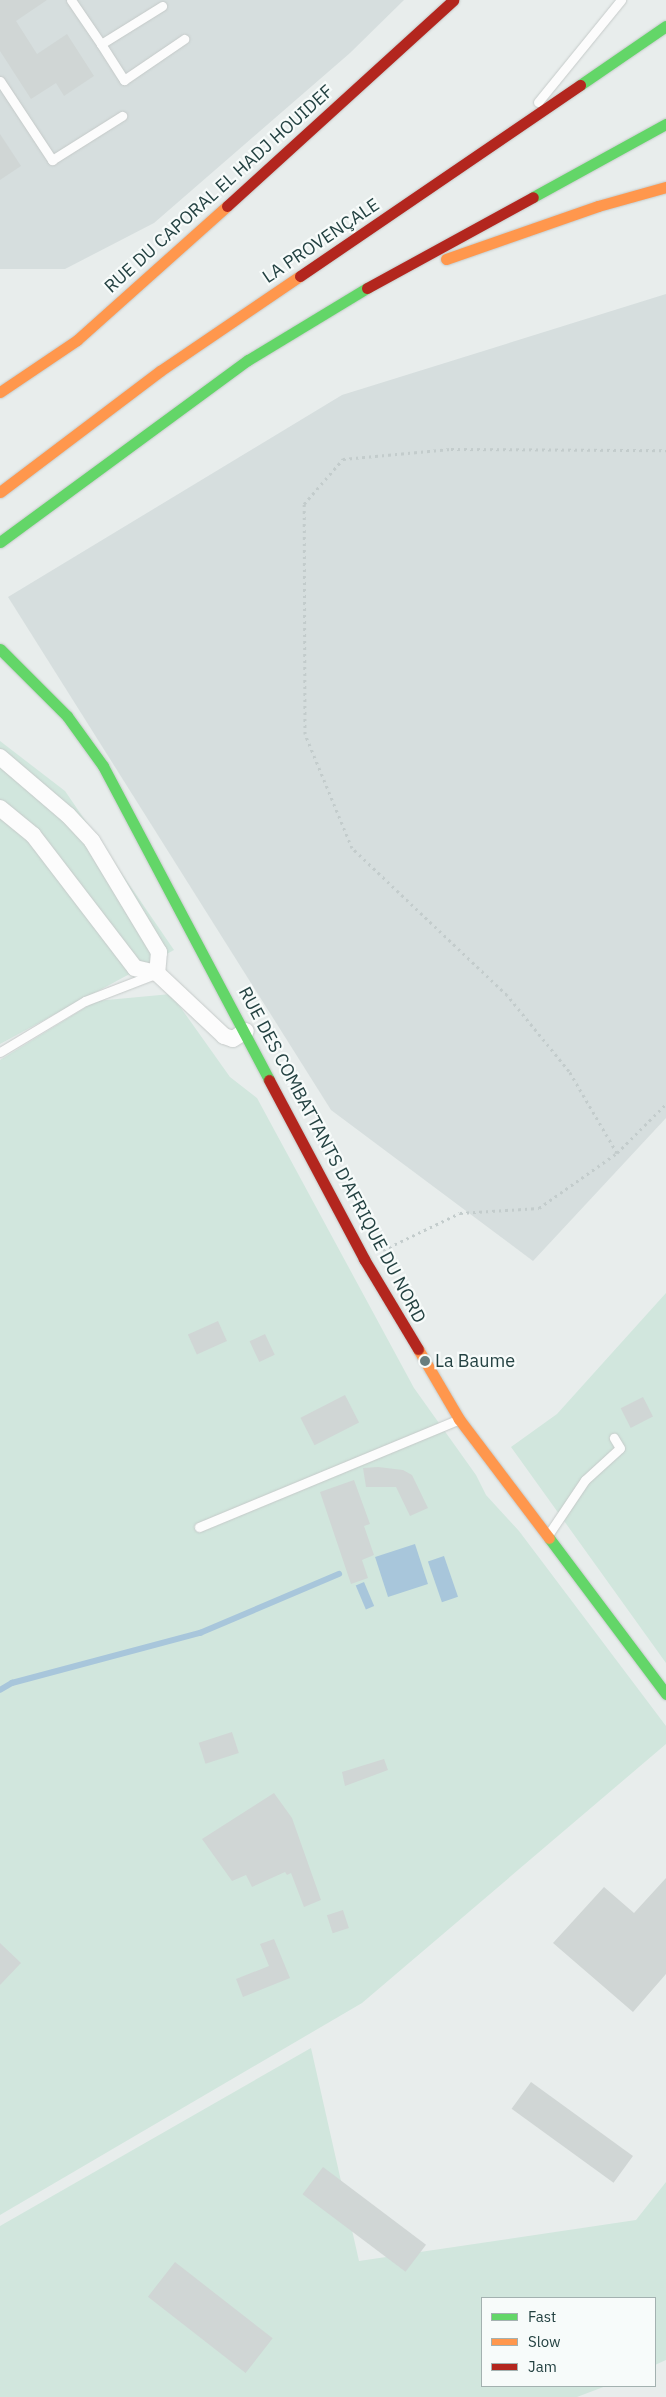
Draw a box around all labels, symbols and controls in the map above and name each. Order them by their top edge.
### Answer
street label: RUE DU CAPORAL EL HADJ HOUIDEF [100,81,338,297]
street label: LA PROVENÇALE [258,194,384,288]
street label: RUE DES COMBATTANTS D'AFRIQUE DU NORD [234,983,430,1327]
place label: La Baume [435,1350,515,1372]
marker: La Baume [419,1355,431,1367]
legend [481,2297,656,2387]
text: Fast [528,2307,556,2326]
text: Slow [528,2332,561,2351]
text: Jam [528,2357,557,2376]

